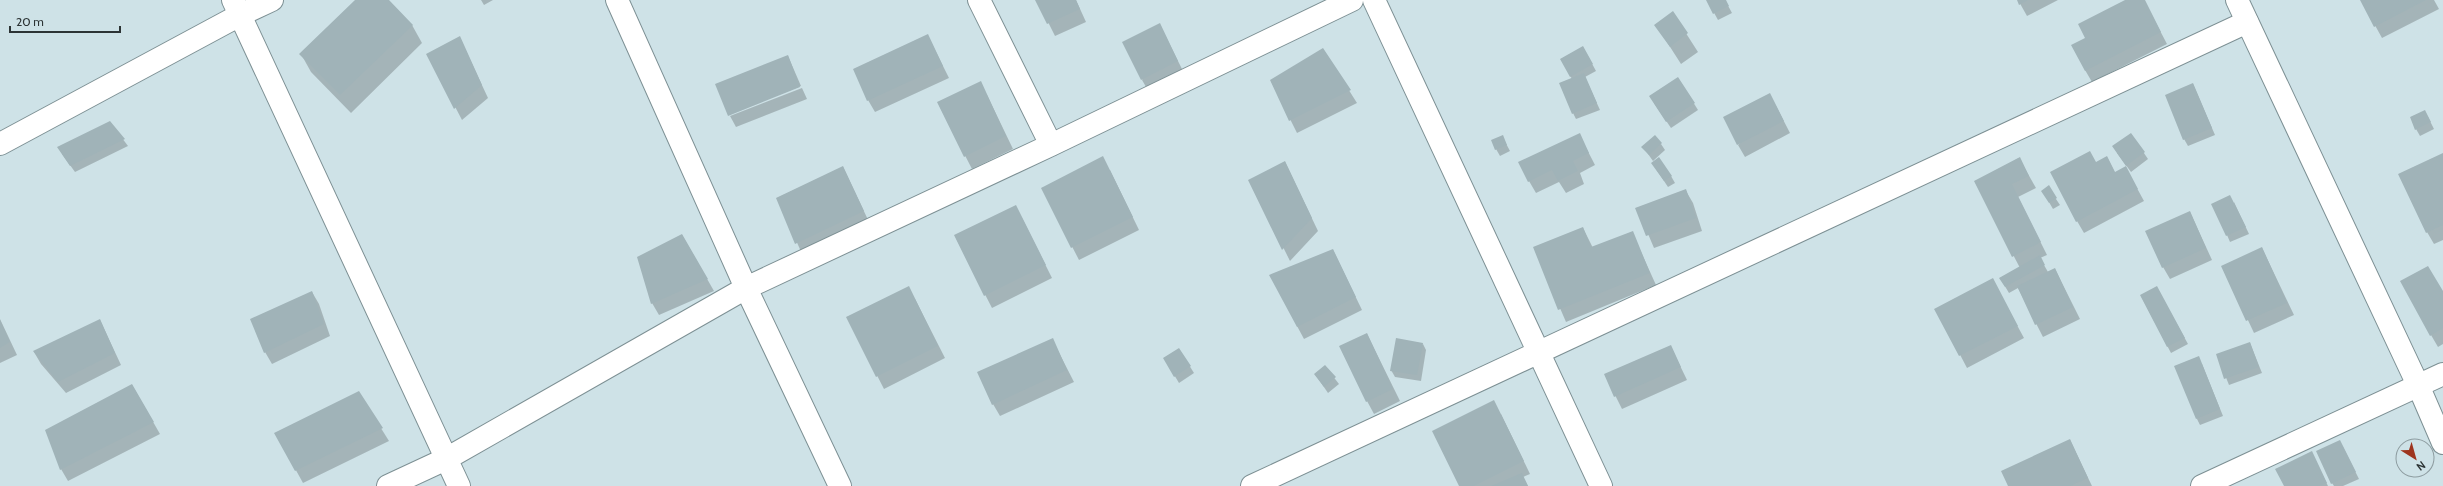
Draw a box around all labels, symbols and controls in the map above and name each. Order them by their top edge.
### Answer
scale bar [10,8,120,34]
text: 20 m [16,14,44,29]
north arrow [2395,438,2435,478]
text: N [2414,458,2428,474]

